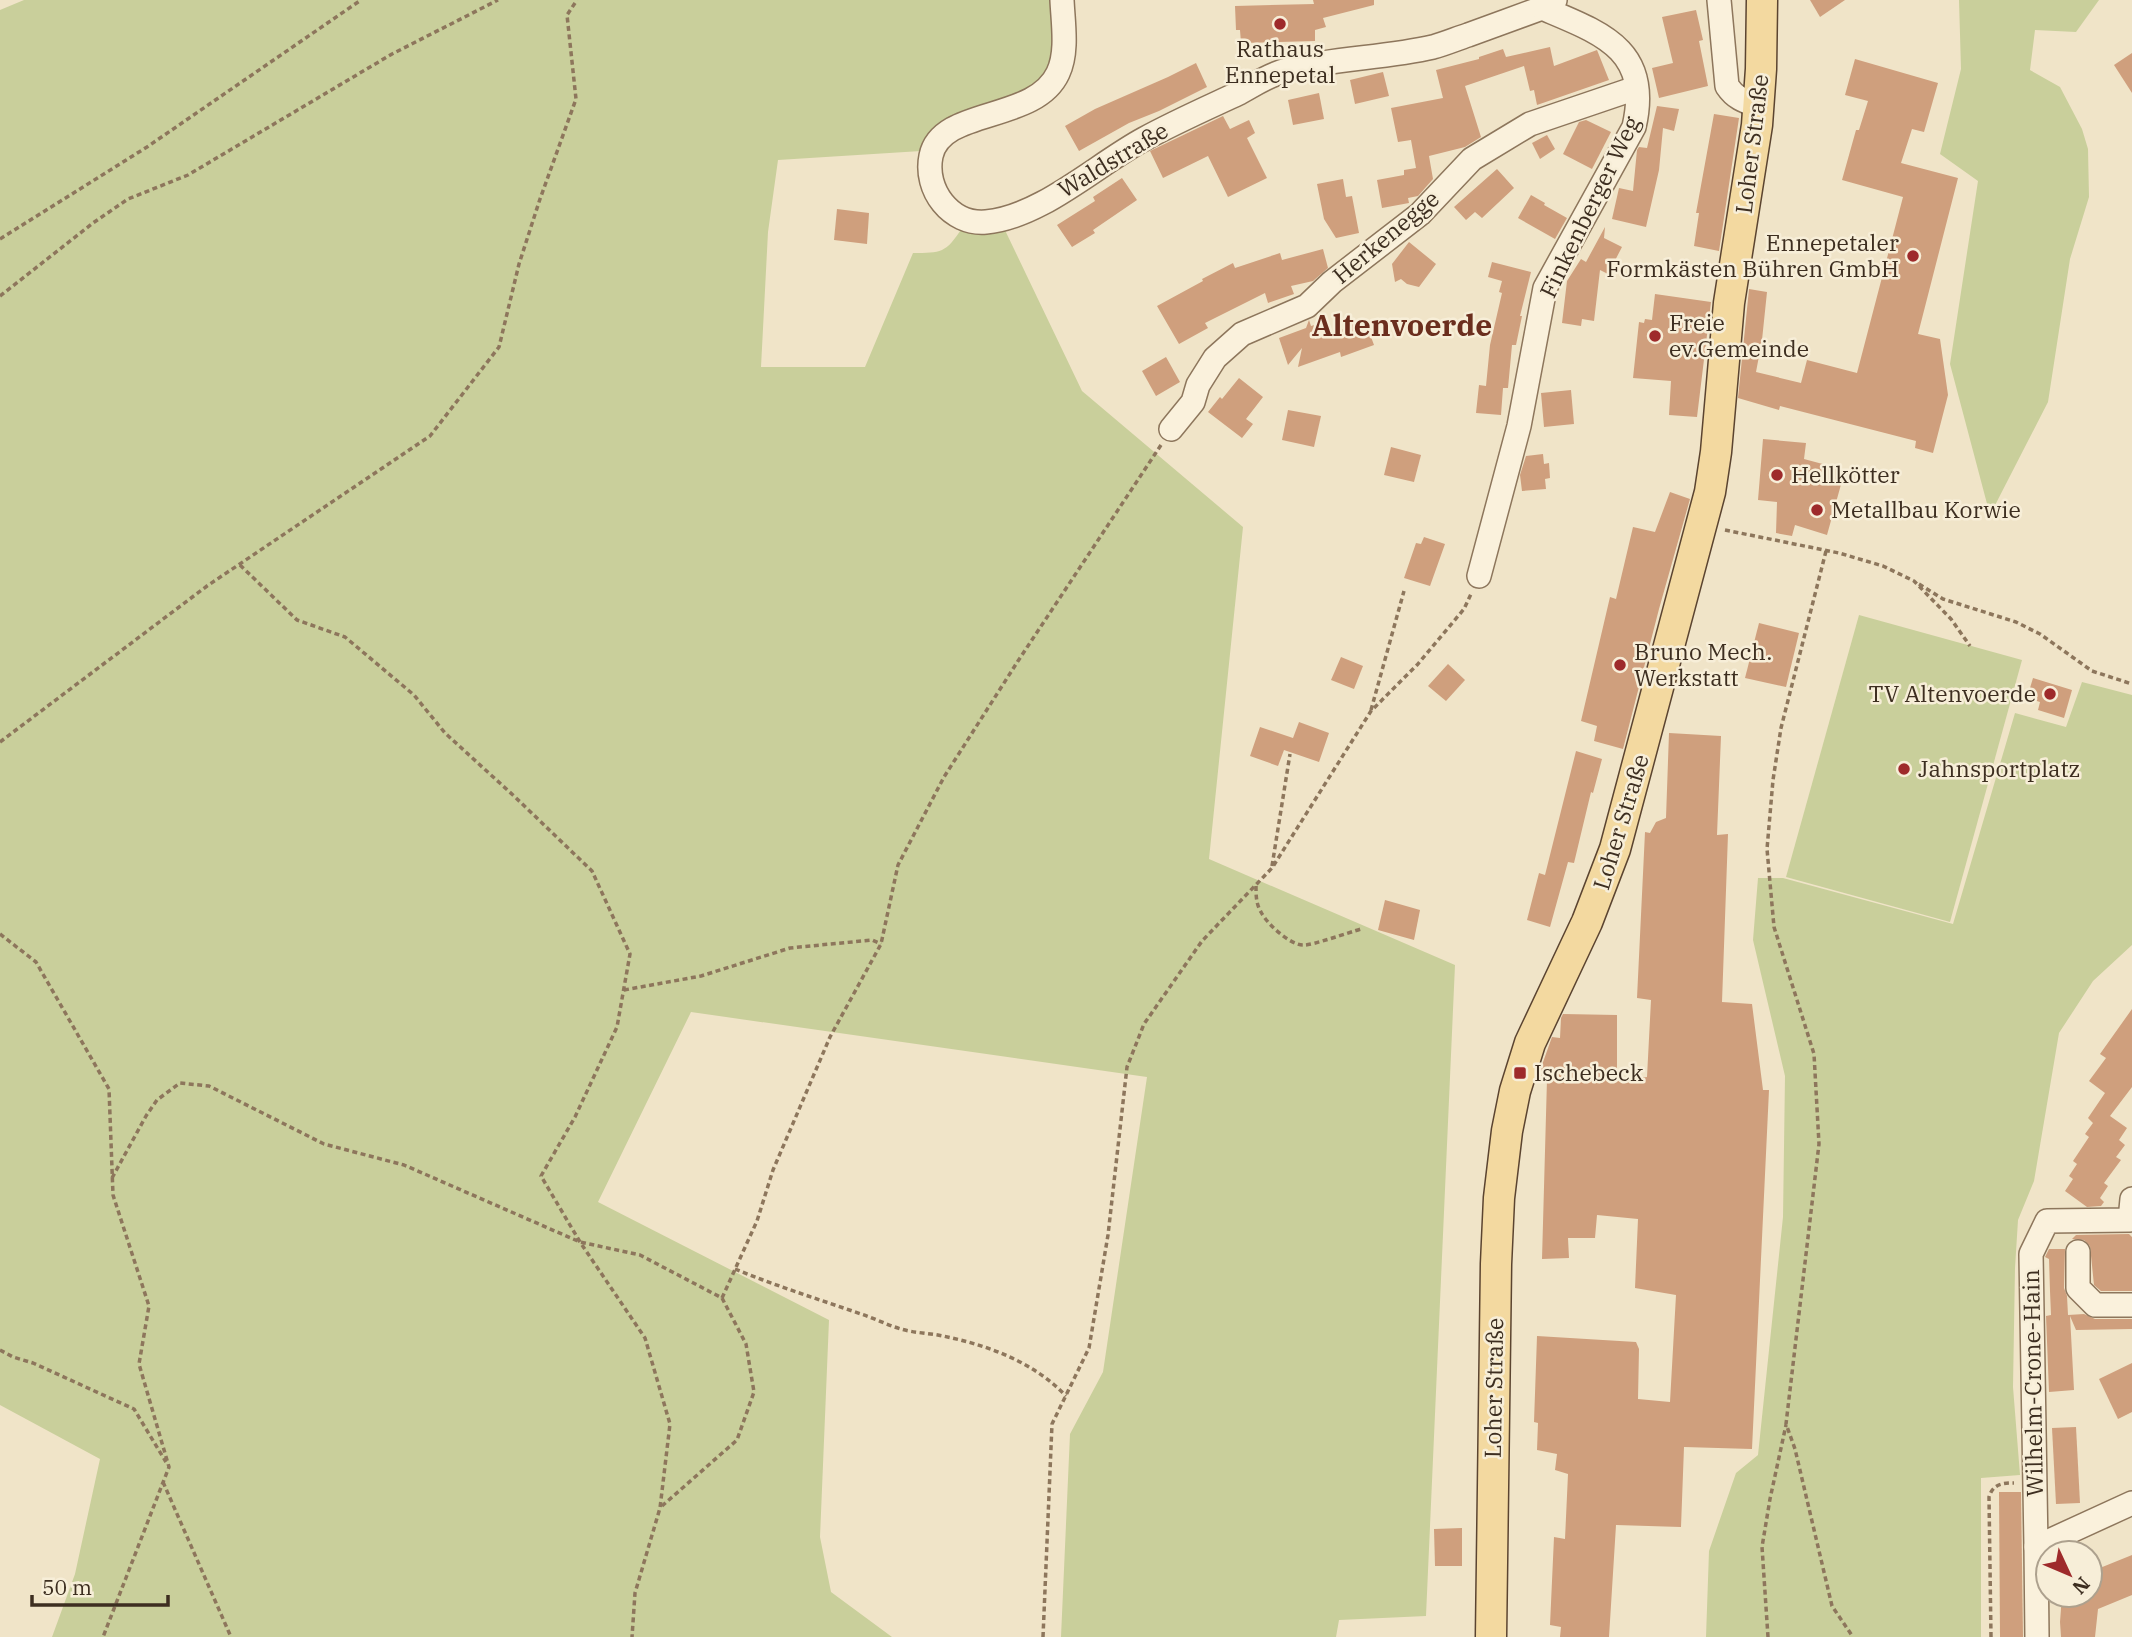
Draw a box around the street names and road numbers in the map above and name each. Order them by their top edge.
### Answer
street label: Loher Straße [1728,72,1774,215]
street label: Finkenberger Weg [1532,110,1646,302]
street label: Waldstraße [1052,115,1173,204]
street label: Herkenegge [1326,183,1445,290]
street label: Loher Straße [1585,750,1655,893]
street label: Wilhelm-Crone-Hain [2015,1269,2049,1497]
street label: Loher Straße [1477,1318,1509,1458]

